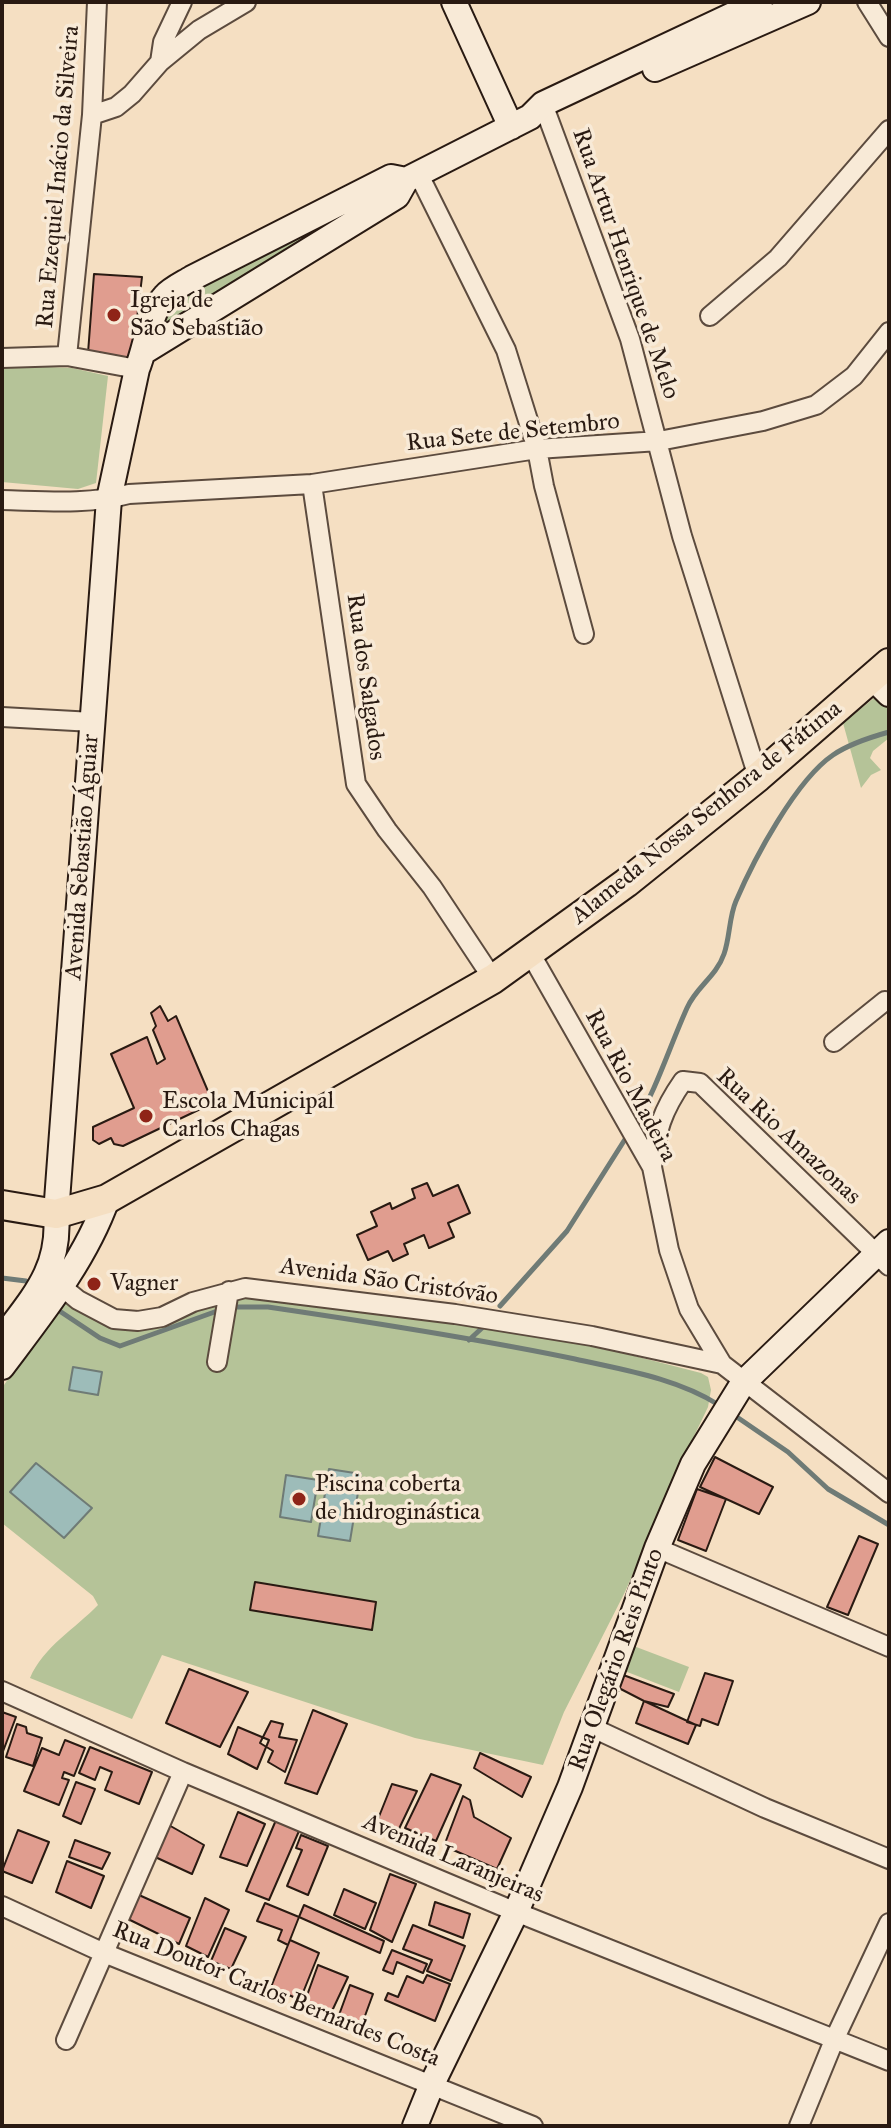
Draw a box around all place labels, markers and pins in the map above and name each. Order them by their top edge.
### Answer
place label: Igreja de São Sebastião [130,287,263,343]
marker: Igreja de São Sebastião [105,306,123,324]
place label: Escola Municipal Carlos Chagas [162,1088,334,1144]
marker: Escola Municipal Carlos Chagas [137,1107,155,1125]
place label: Vagner [110,1270,178,1298]
marker: Vagner [85,1275,103,1293]
place label: Piscina coberta de hidroginástica [315,1471,480,1527]
marker: Piscina coberta de hidroginástica [290,1490,308,1508]

